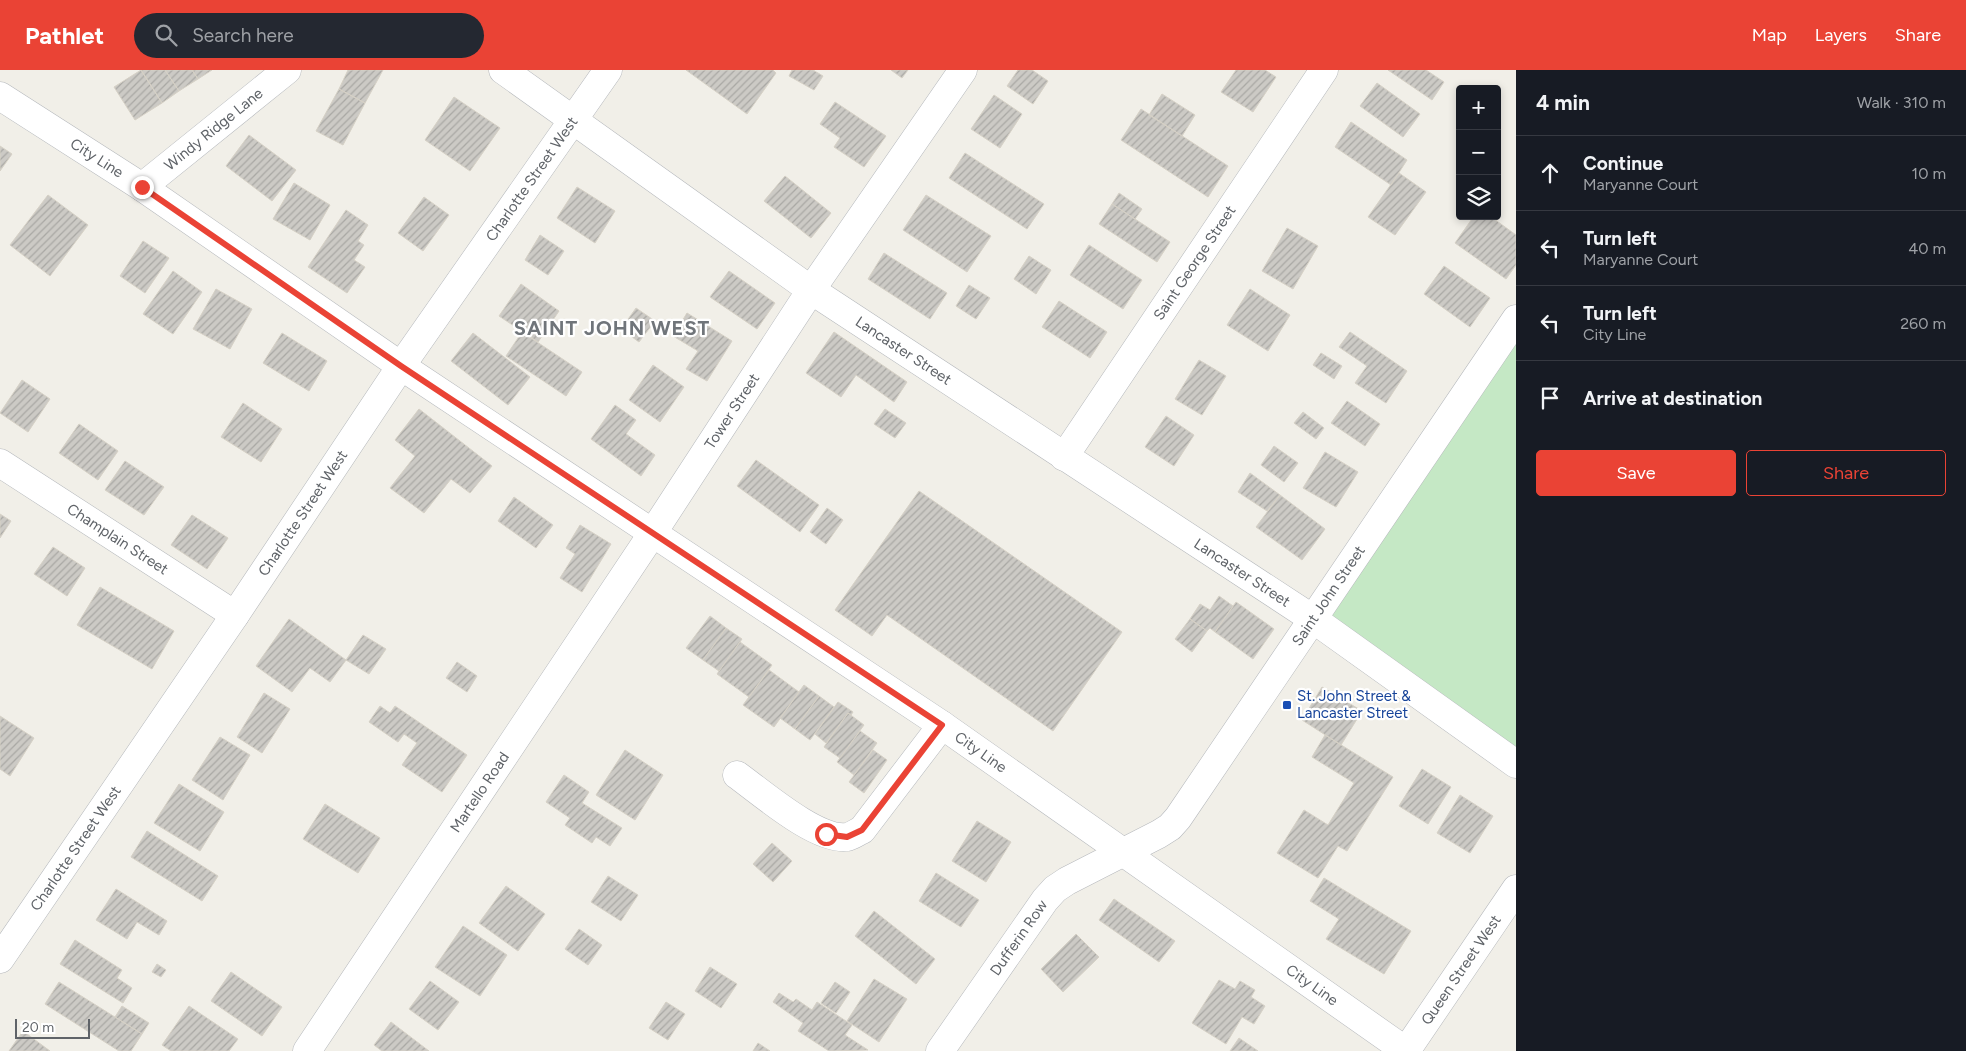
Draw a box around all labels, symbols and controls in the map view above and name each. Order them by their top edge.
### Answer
search box [134,13,484,58]
text: Pathlet [25,21,104,50]
icon: search [152,21,180,49]
text: Search here [192,24,294,47]
text: Map [1752,24,1787,46]
text: Layers [1815,24,1867,46]
text: Share [1895,24,1941,46]
street label: Windy Ridge Lane [161,84,266,174]
map controls [1456,85,1501,220]
button: + [1456,85,1501,130]
text: 4 min [1536,90,1590,115]
text: Walk · 310 m [1857,93,1946,112]
street label: Charlotte Street West [482,113,582,245]
button: − [1456,130,1501,175]
street label: City Line [67,134,127,182]
text: Continue [1583,152,1663,175]
icon: ahead [1536,159,1564,187]
text: 10 m [1912,164,1946,183]
button: layers [1456,175,1501,220]
text: Maryanne Court [1583,175,1698,194]
route end [131,176,154,199]
street label: Saint George Street [1150,202,1240,324]
text: Turn left [1583,227,1657,250]
icon: left [1536,234,1564,262]
text: 40 m [1908,239,1946,258]
text: Maryanne Court [1583,250,1698,269]
text: Turn left [1583,302,1657,325]
icon: left [1536,309,1564,337]
street label: Lancaster Street [852,313,955,389]
text: 260 m [1900,314,1946,333]
district label: SAINT JOHN WEST [514,316,710,340]
text: City Line [1583,325,1646,344]
street label: Tower Street [701,370,763,452]
icon: arrive [1536,384,1564,412]
text: Arrive at destination [1583,387,1762,410]
street label: Charlotte Street West [254,446,352,580]
button: Save [1536,450,1736,496]
button: Share [1746,450,1946,496]
street label: Champlain Street [64,500,172,579]
street label: Lancaster Street [1191,535,1294,611]
street label: Saint John Street [1288,542,1369,649]
place label: St. John Street & Lancaster Street [1297,687,1411,722]
marker: St. John Street & Lancaster Street [1281,699,1293,711]
street label: City Line [951,728,1010,777]
street label: Martello Road [446,749,513,836]
street label: Charlotte Street West [27,782,125,914]
route start [815,823,838,846]
street label: Dufferin Row [986,896,1052,979]
street label: Queen Street West [1417,911,1505,1028]
street label: City Line [1283,961,1342,1009]
scale bar [15,1016,90,1039]
text: 20 m [22,1019,54,1036]

